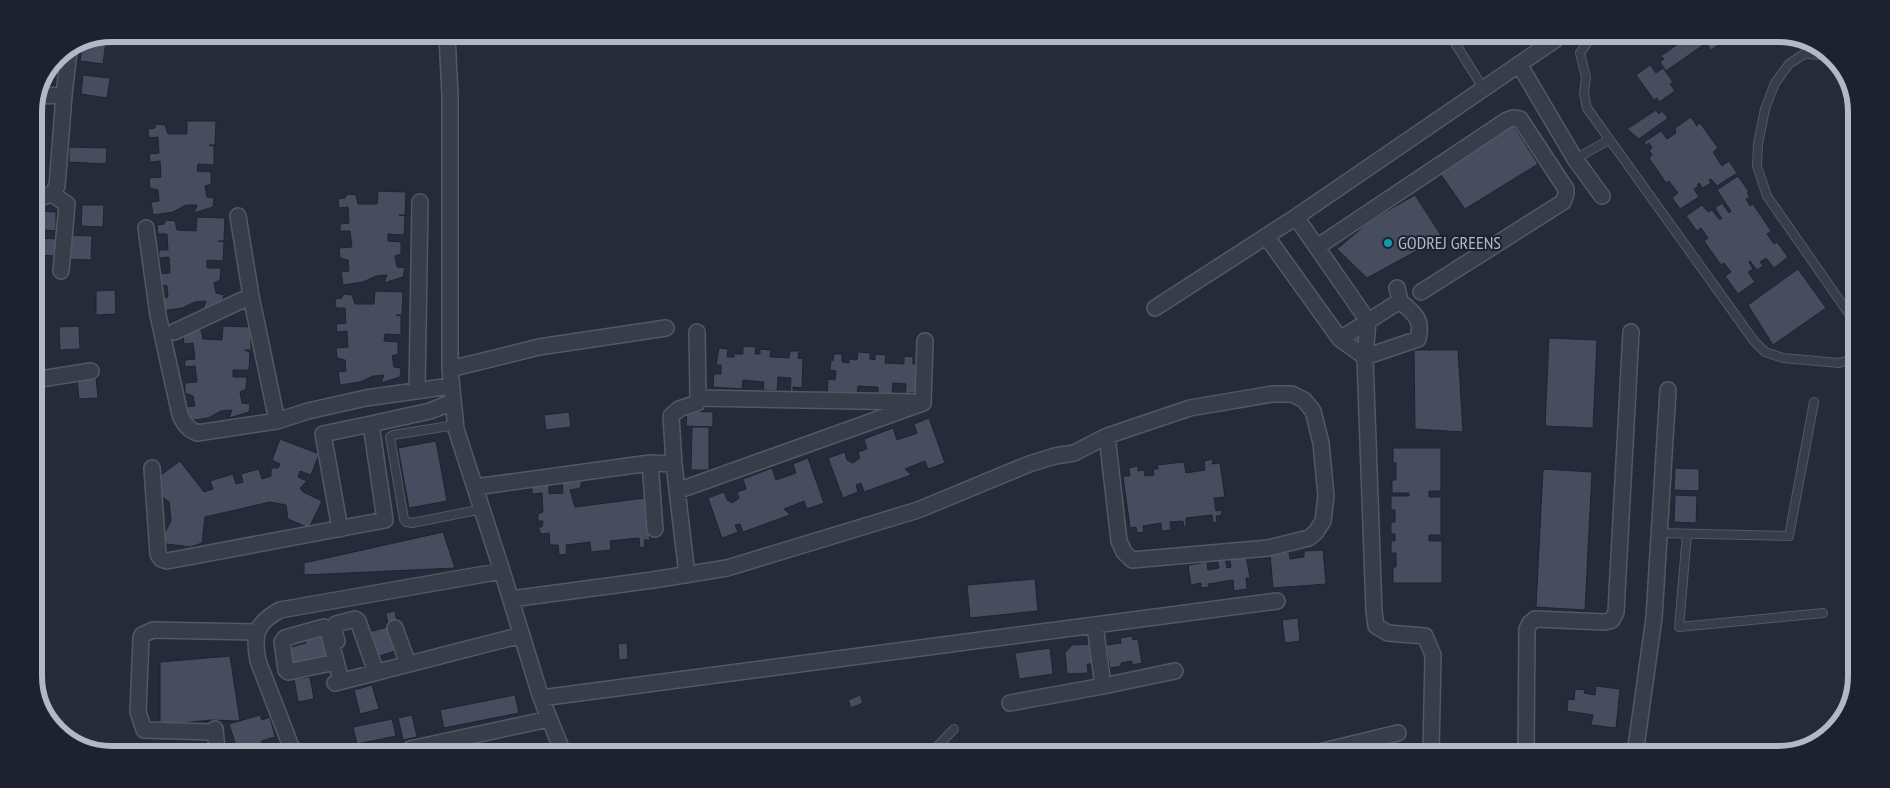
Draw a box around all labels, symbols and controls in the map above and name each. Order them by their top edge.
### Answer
place label: GODREJ GREENS [1398,231,1501,254]
marker: GODREJ GREENS [1382,237,1394,249]

